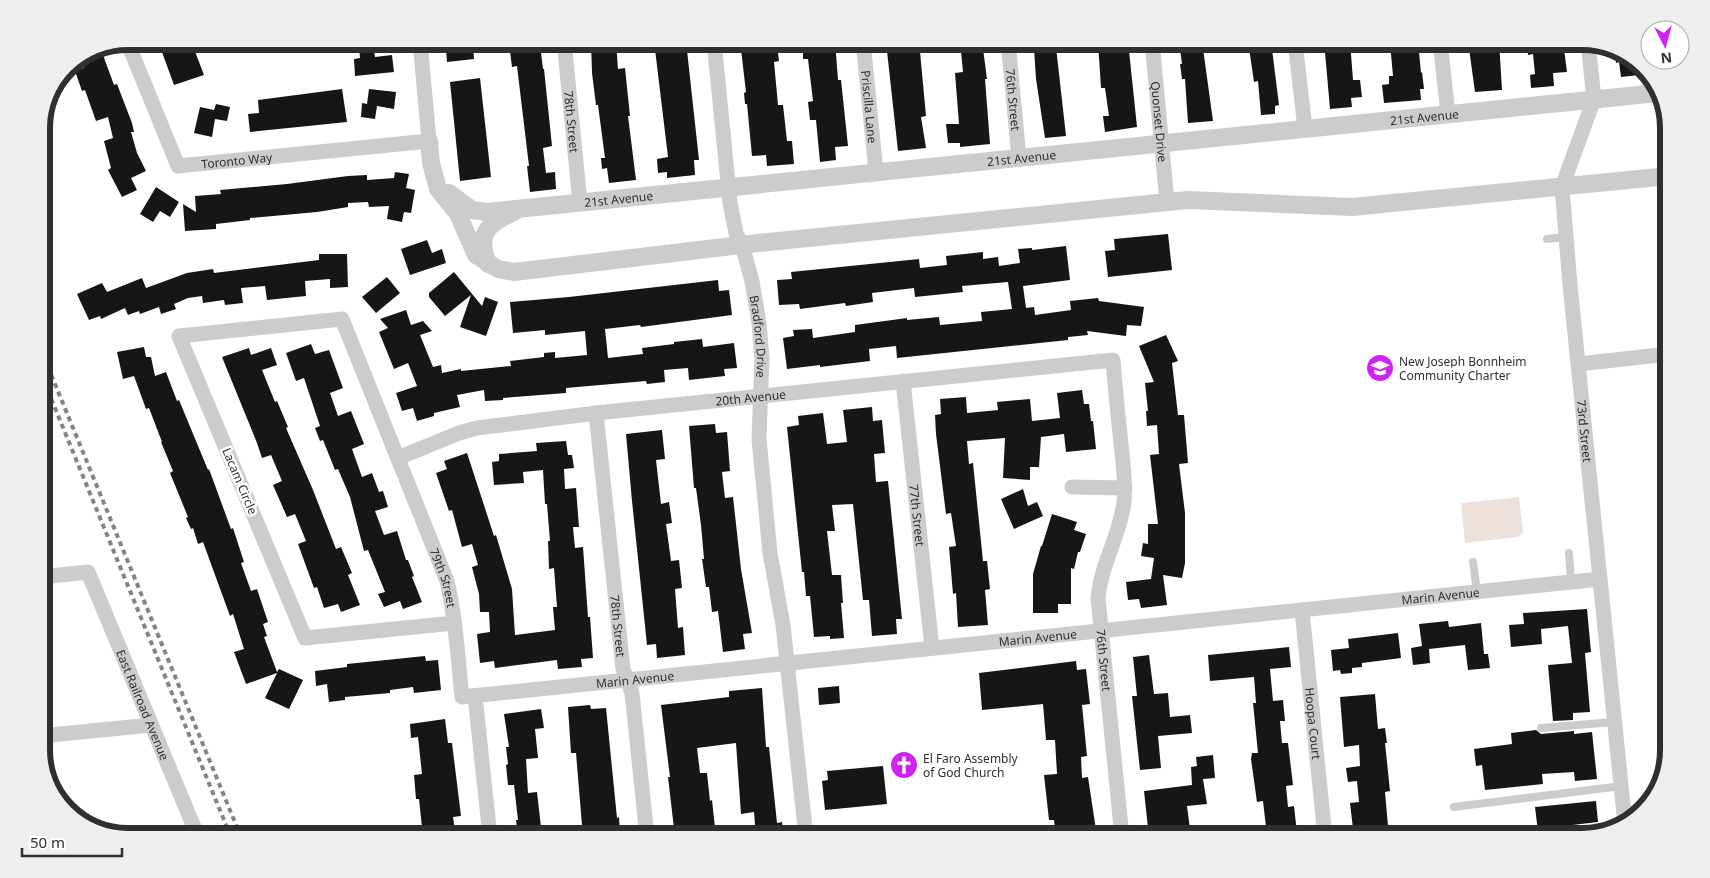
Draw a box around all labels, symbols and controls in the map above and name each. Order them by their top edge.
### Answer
north arrow [1640,20,1690,70]
text: N [1660,48,1673,68]
street label: 76th Street [1002,68,1025,132]
street label: Priscilla Lane [857,69,882,144]
street label: Quonset Drive [1147,80,1172,163]
street label: 78th Street [560,90,584,154]
street label: 21st Avenue [1389,105,1460,129]
street label: 21st Avenue [986,146,1057,170]
street label: Toronto Way [201,148,274,172]
street label: 21st Avenue [583,187,654,211]
street label: Bradford Drive [746,294,771,378]
school or university icon: New Joseph Bonnheim Community Charter [1365,353,1395,383]
place label: New Joseph Bonnheim Community Charter [1399,353,1527,384]
street label: 20th Avenue [715,385,787,409]
street label: 73rd Street [1573,399,1597,464]
street label: Lacam Circle [218,445,262,517]
street label: 77th Street [906,483,929,548]
street label: 79th Street [426,545,461,610]
street label: Marin Avenue [1401,583,1481,608]
street label: 78th Street [607,594,630,658]
street label: Marin Avenue [998,625,1078,650]
street label: 76th Street [1093,628,1116,693]
street label: East Railroad Avenue [113,647,174,763]
street label: Marin Avenue [595,667,675,692]
street label: Hoopa Court [1301,687,1326,761]
church icon: El Faro Assembly of God Church [889,750,919,780]
place label: El Faro Assembly of God Church [923,750,1019,781]
scale bar [22,826,122,858]
text: 50 m [30,832,65,852]

